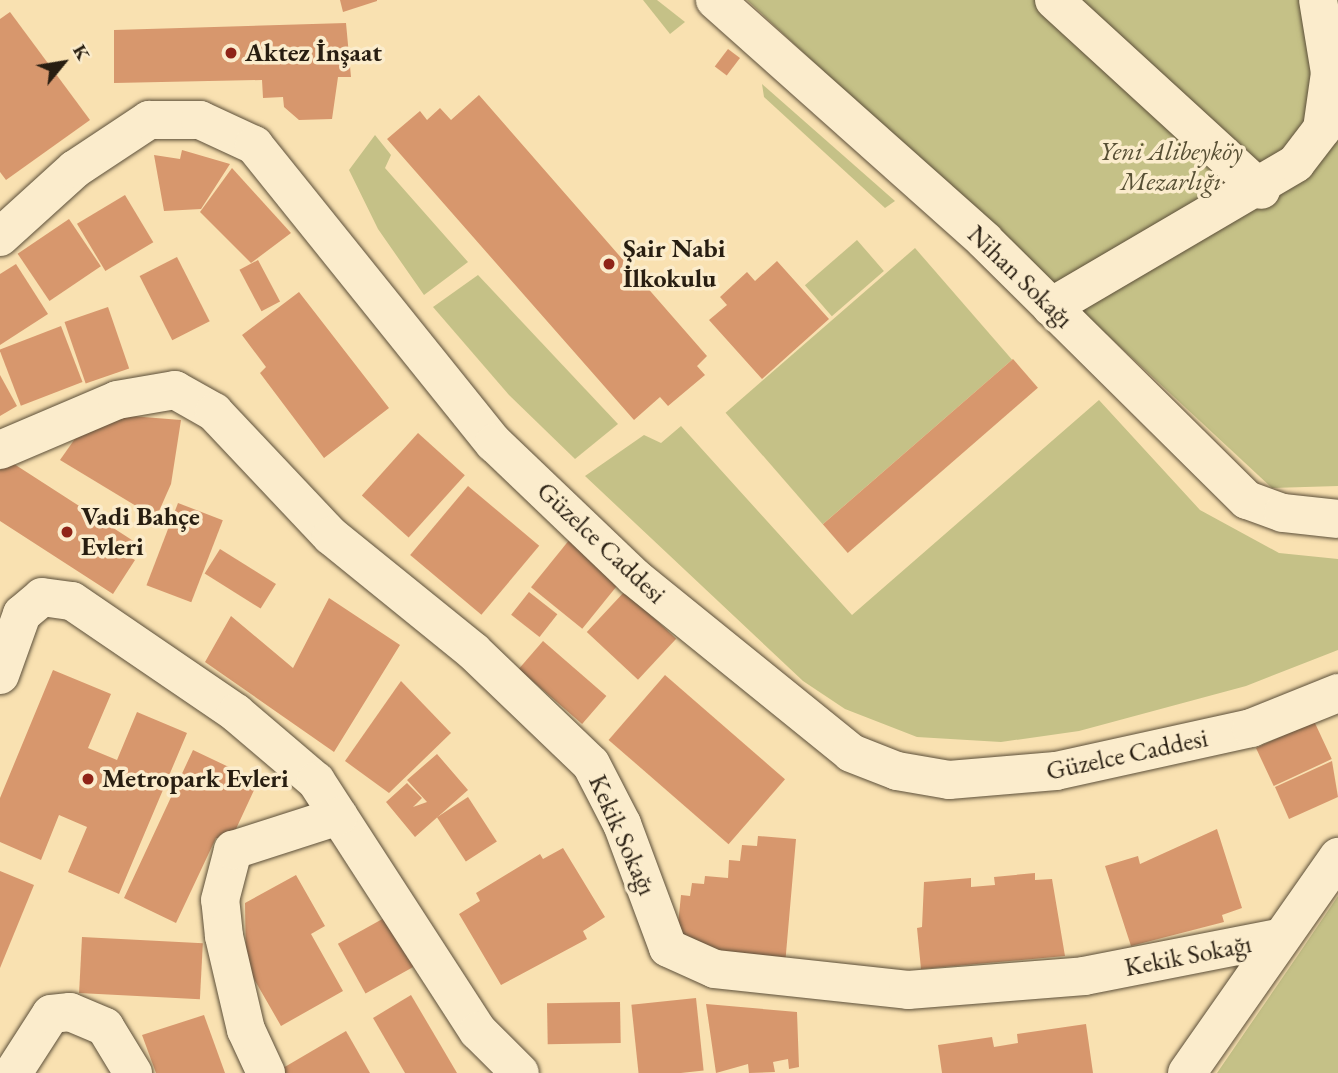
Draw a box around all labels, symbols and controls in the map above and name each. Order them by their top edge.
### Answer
north arrow [28,28,98,98]
place label: Aktez İnşaat [245,37,382,69]
text: K [67,40,96,65]
marker: Aktez İnşaat [223,45,239,61]
park label: Yeni Alibeyköy Mezarlığı [1099,136,1243,198]
street label: Nihan Sokağı [961,219,1079,335]
place label: Şair Nabi İlkokulu [623,233,725,294]
marker: Şair Nabi İlkokulu [601,256,617,272]
street label: Güzelce Caddesi [530,476,672,610]
place label: Vadi Bahçe Evleri [81,501,200,562]
marker: Vadi Bahçe Evleri [59,524,75,540]
street label: Güzelce Caddesi [1043,723,1211,787]
place label: Metropark Evleri [102,763,289,795]
street label: Kekik Sokağı [582,770,662,900]
marker: Metropark Evleri [80,771,96,787]
street label: Kekik Sokağı [1122,928,1254,984]

